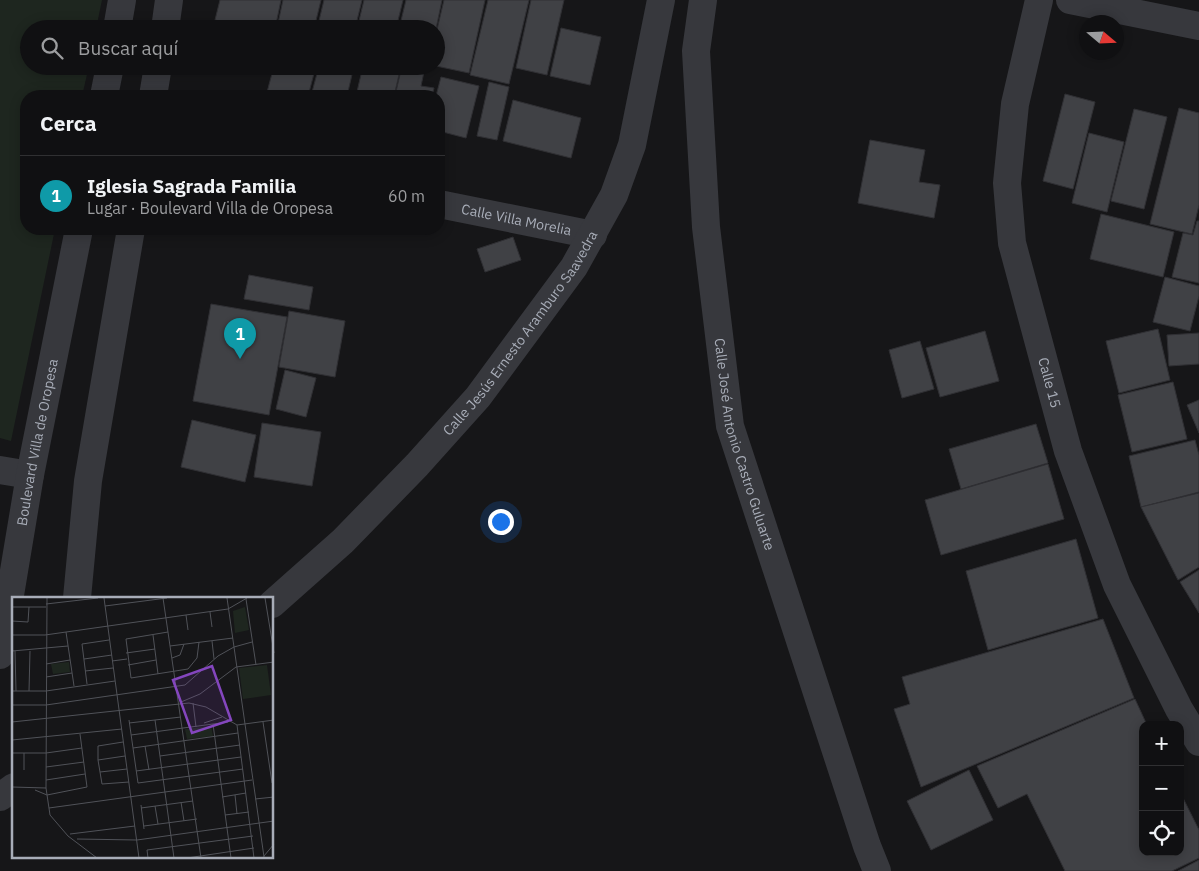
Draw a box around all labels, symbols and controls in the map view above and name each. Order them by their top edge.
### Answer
north arrow [1079,15,1124,60]
search box [20,20,445,75]
icon: search [38,34,66,62]
text: Buscar aquí [78,36,178,60]
text: Cerca [40,109,97,137]
text: Iglesia Sagrada Familia [87,174,296,198]
text: 1 [51,186,61,206]
text: 60 m [388,186,425,206]
text: Lugar · Boulevard Villa de Oropesa [87,198,333,218]
street label: Calle Villa Morelia [460,200,574,240]
street label: Calle Jesús Ernesto Aramburo Saavedra [439,227,602,439]
pin: 1 [224,318,256,359]
street label: Calle José Antonio Castro Guluarte [710,337,779,553]
street label: Calle 15 [1034,355,1065,410]
street label: Boulevard Villa de Oropesa [13,357,62,527]
your location [488,509,514,535]
inset map [12,597,274,858]
map controls [1139,721,1184,856]
button: + [1139,721,1184,766]
button: − [1139,766,1184,811]
button: locate [1139,811,1184,856]

